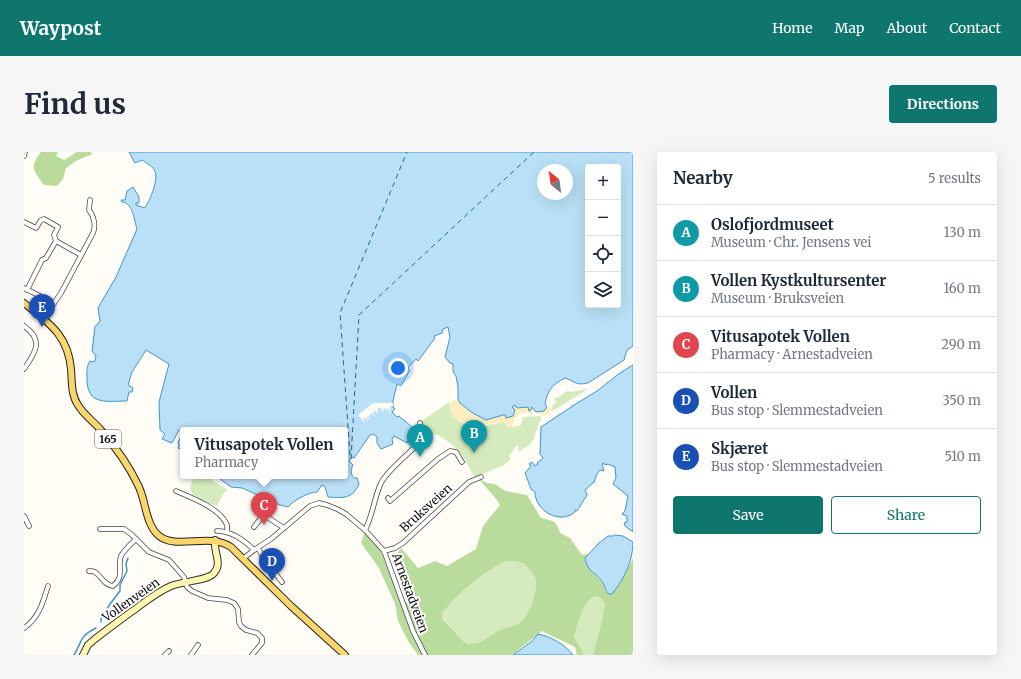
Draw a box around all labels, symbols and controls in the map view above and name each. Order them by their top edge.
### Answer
text: Waypost [20,16,101,40]
text: Home [772,19,813,37]
text: Map [835,19,864,37]
text: About [886,19,927,37]
text: Contact [949,19,1001,37]
button: Directions [889,85,997,123]
text: Find us [24,86,126,122]
north arrow [537,164,573,200]
map controls [585,164,621,308]
button: + [585,164,621,200]
text: Nearby [673,167,733,189]
text: 5 results [928,170,981,187]
button: − [585,200,621,236]
text: Oslofjordmuseet [711,215,834,234]
text: A [681,224,691,241]
text: 130 m [944,224,981,241]
text: Museum · Chr. Jensens vei [711,234,871,251]
button: locate [585,236,621,272]
text: Vollen Kystkultursenter [711,271,886,290]
button: layers [585,272,621,308]
text: B [681,280,691,297]
text: 160 m [943,280,981,297]
text: Museum · Bruksveien [711,290,844,307]
pin: E [29,294,55,327]
text: Vitusapotek Vollen [711,327,850,346]
text: C [682,336,690,353]
text: 290 m [941,336,981,353]
text: Pharmacy · Arnestadveien [711,346,873,363]
your location [388,358,408,378]
text: Vollen [711,383,757,402]
text: D [681,392,691,409]
text: 350 m [943,392,981,409]
text: Bus stop · Slemmestadveien [711,402,883,419]
pin: B [461,420,487,453]
pin: A [407,424,433,457]
popup [180,427,348,479]
road number: 165 [95,430,121,448]
text: Vitusapotek Vollen [195,435,333,454]
text: Skjæret [711,439,768,458]
text: E [682,448,690,465]
text: 510 m [944,448,981,465]
text: Pharmacy [195,454,258,471]
text: Bus stop · Slemmestadveien [711,458,883,475]
street label: Bruksveien [396,480,455,535]
pin: C [251,492,277,525]
button: Save [673,496,823,534]
button: Share [831,496,981,534]
pin: D [259,548,285,581]
street label: Arnestadveien [389,550,432,635]
street label: Vollenveien [98,574,162,625]

